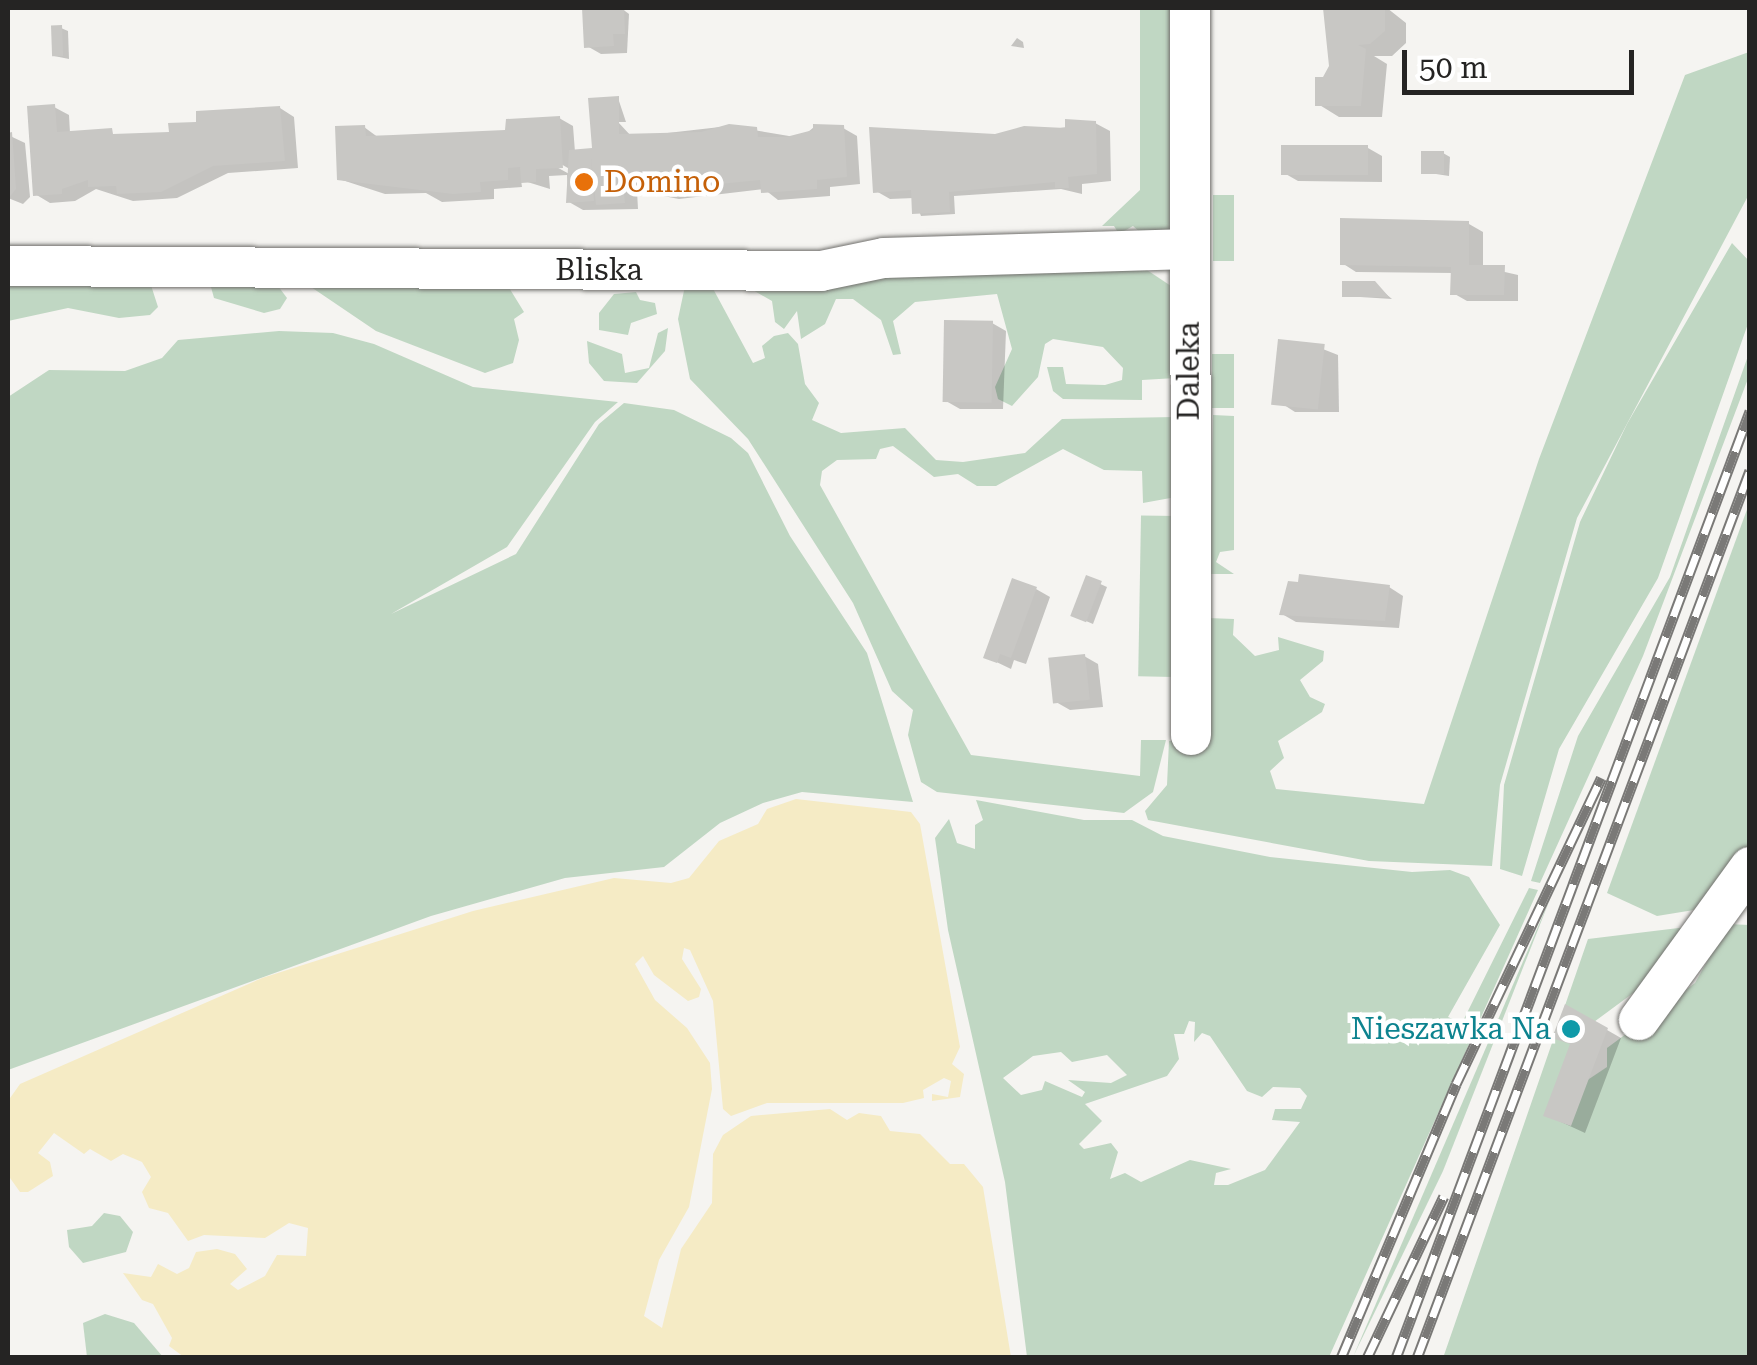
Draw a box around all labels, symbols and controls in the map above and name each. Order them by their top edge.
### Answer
scale bar [1407,30,1640,92]
text: 50 m [1419,50,1488,85]
place label: Domino [604,164,720,200]
marker: Domino [573,171,595,193]
street label: Bliska [555,252,643,288]
street label: Daleka [1171,321,1207,421]
place label: Nieszawka Na [1351,1011,1551,1047]
marker: Nieszawka Na [1560,1018,1582,1040]

